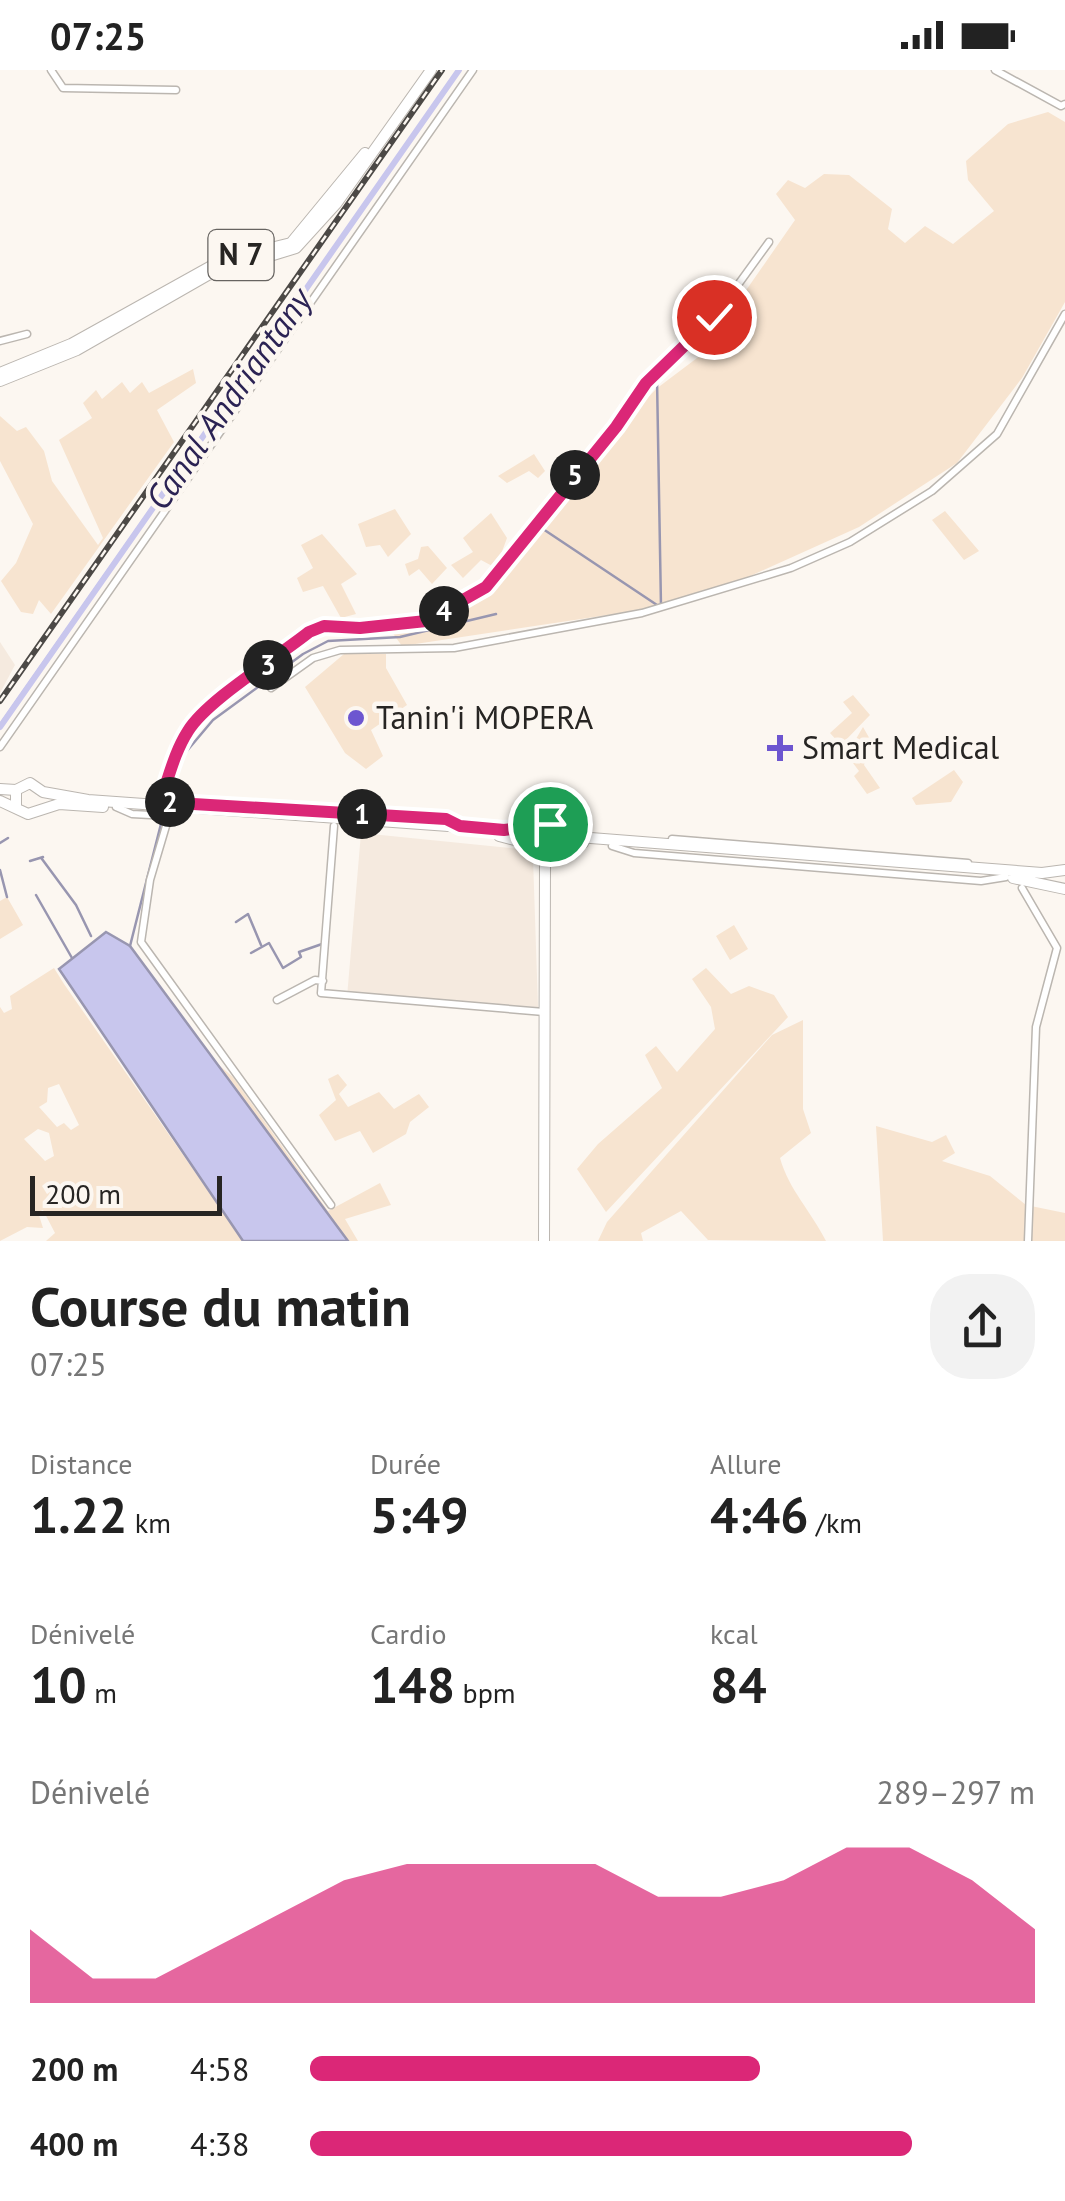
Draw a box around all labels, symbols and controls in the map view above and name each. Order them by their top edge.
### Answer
text: 07:25 [50,11,146,60]
road number: N 7 [208,230,274,280]
pin [672,275,757,360]
water label: Canal Andriantany [135,276,323,518]
icon: check [687,290,742,345]
pin: 5 [550,450,600,500]
text: 5 [567,456,583,493]
pin: 4 [419,586,469,636]
text: 4 [436,592,452,629]
pin: 3 [243,640,293,690]
text: 3 [260,646,276,683]
place label: Tanin'i MOPERA [376,696,593,738]
marker: Tanin'i MOPERA [345,707,367,729]
place label: Smart Medical [802,726,1000,768]
marker: Smart Medical [767,735,793,761]
pin: 2 [145,777,195,827]
pin [508,782,593,867]
text: 2 [162,783,178,820]
pin: 1 [337,789,387,839]
text: 1 [354,795,370,832]
icon: arrive [523,797,578,852]
scale bar [30,1171,222,1216]
text: 200 m [45,1175,121,1212]
text: Course du matin [30,1270,411,1341]
button: share [930,1274,1035,1379]
text: 07:25 [30,1343,107,1385]
text: Distance [30,1445,133,1482]
text: Durée [370,1445,441,1482]
text: Allure [710,1445,782,1482]
text: 1.22 [30,1482,127,1547]
text: 5:49 [370,1482,469,1547]
text: 4:46 [710,1482,809,1547]
text: km [127,1504,171,1541]
text: /km [809,1504,862,1541]
text: Dénivelé [30,1615,135,1652]
text: Cardio [370,1615,447,1652]
text: kcal [710,1615,758,1652]
text: 10 [30,1652,87,1717]
text: 148 [370,1652,455,1717]
text: 84 [710,1652,767,1717]
text: m [87,1674,117,1711]
text: bpm [455,1674,516,1711]
text: Dénivelé [30,1771,150,1813]
text: 289–297 m [876,1771,1035,1813]
text: 200 m [30,2048,118,2090]
text: 4:58 [190,2048,249,2090]
text: 400 m [30,2123,118,2165]
text: 4:38 [190,2123,249,2165]

